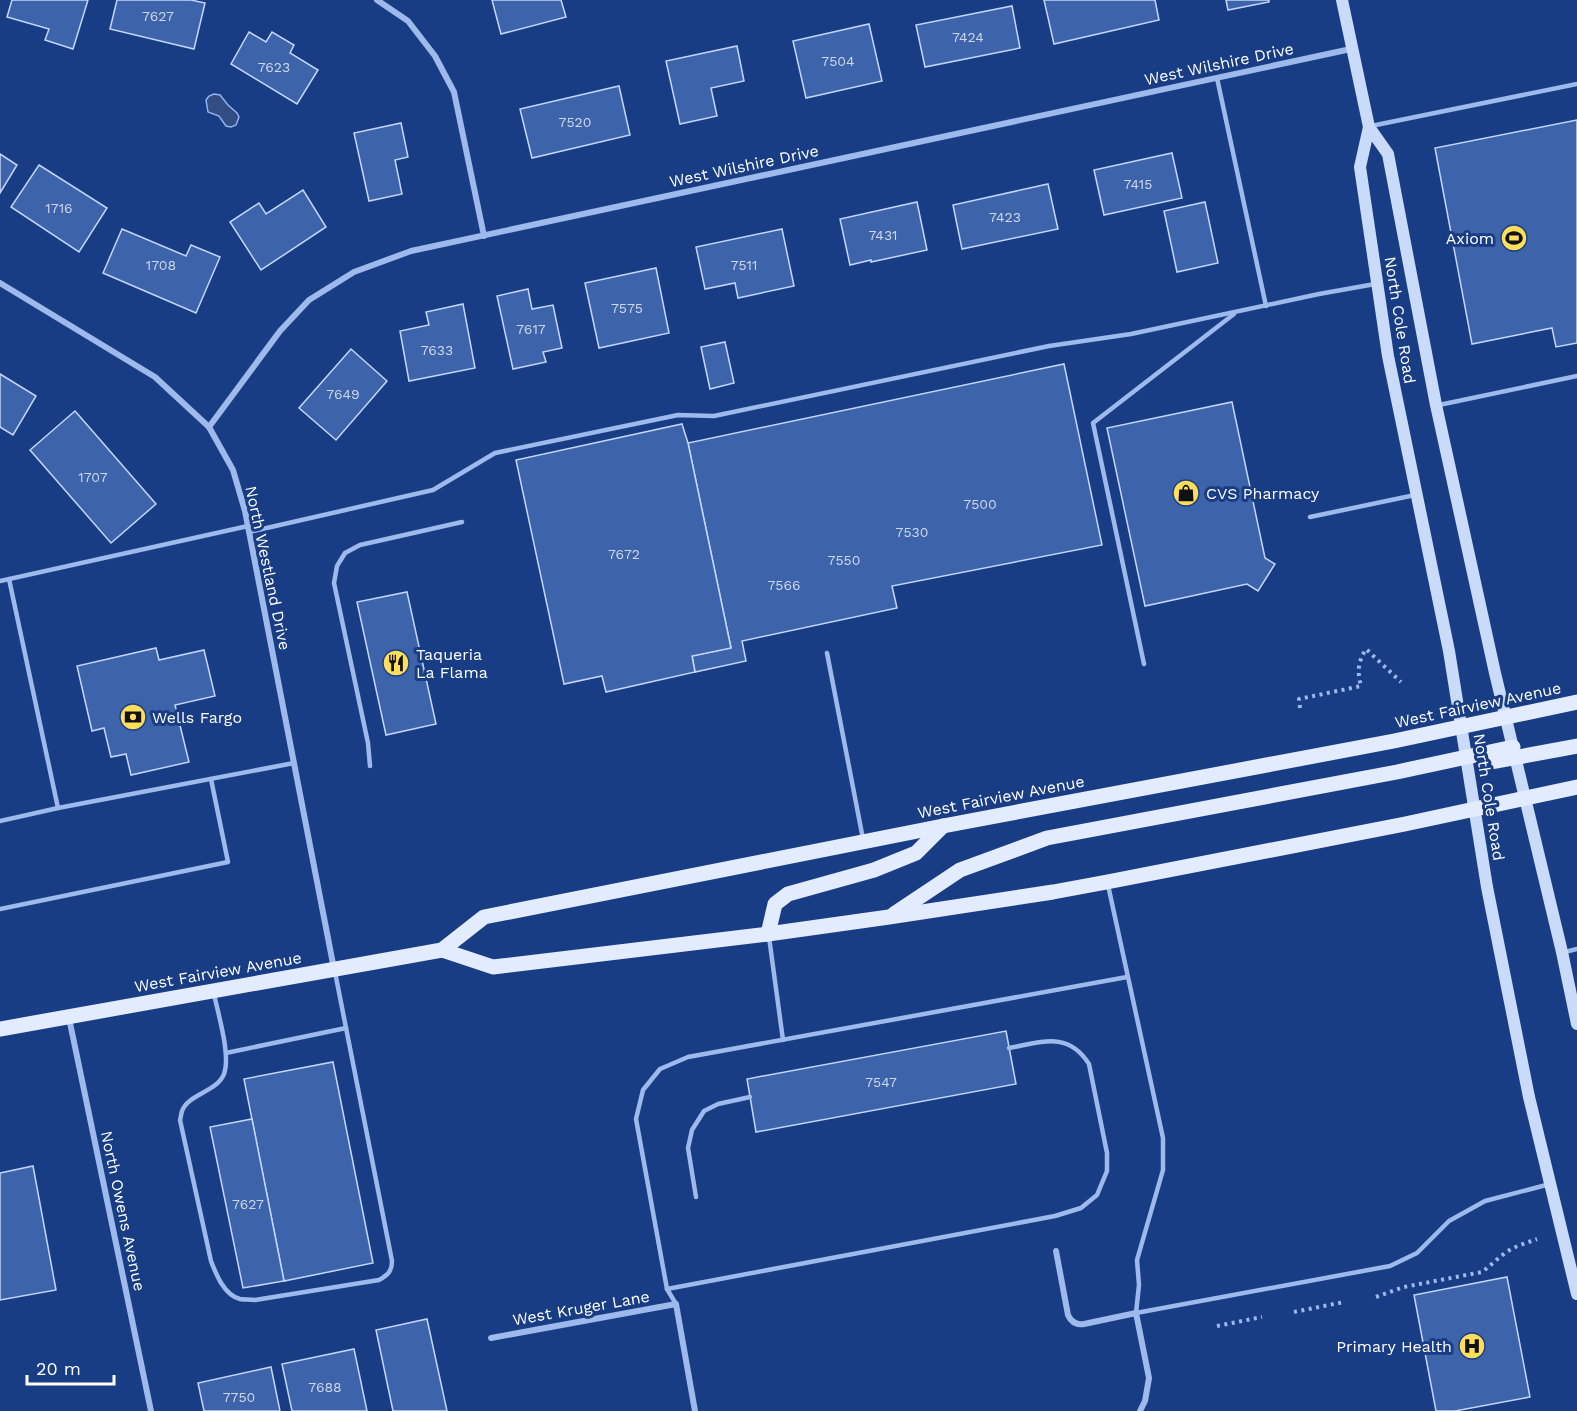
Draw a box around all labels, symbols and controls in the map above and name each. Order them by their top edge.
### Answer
house number: 7627 [142,8,174,24]
house number: 7424 [952,29,984,45]
street label: West Wilshire Drive [1143,39,1295,89]
house number: 7504 [821,53,855,69]
house number: 7623 [258,59,290,75]
house number: 7520 [559,114,591,130]
street label: West Wilshire Drive [668,141,820,191]
house number: 7415 [1124,176,1152,192]
house number: 1716 [45,200,73,216]
house number: 7423 [989,209,1021,225]
sports icon: Axiom [1499,223,1529,253]
house number: 7431 [868,227,898,243]
place label: Axiom [1446,229,1494,248]
street label: North Cole Road [1381,255,1419,385]
house number: 1708 [146,257,176,273]
house number: 7511 [731,257,757,273]
house number: 7575 [611,300,643,316]
house number: 7617 [516,321,546,337]
house number: 7633 [421,342,453,358]
house number: 7649 [326,386,360,402]
house number: 1707 [78,469,108,485]
shop icon: CVS Pharmacy [1171,478,1201,508]
street label: North Westland Drive [241,484,295,652]
place label: CVS Pharmacy [1206,484,1320,503]
house number: 7500 [963,496,997,512]
house number: 7530 [896,524,928,540]
house number: 7672 [608,546,640,562]
house number: 7550 [828,552,860,568]
house number: 7566 [767,577,801,593]
place label: Taqueria La Flama [416,645,488,682]
restaurant icon: Taqueria La Flama [381,648,411,678]
street label: West Fairview Avenue [1393,678,1563,732]
bank icon: Wells Fargo [118,702,148,732]
place label: Wells Fargo [152,708,242,727]
street label: North Cole Road [1470,732,1508,862]
street label: West Fairview Avenue [916,772,1086,822]
street label: West Fairview Avenue [133,948,303,996]
house number: 7547 [865,1074,897,1090]
street label: North Owens Avenue [97,1129,149,1293]
house number: 7627 [232,1196,264,1212]
street label: West Kruger Lane [511,1287,651,1329]
hospital icon: Primary Health [1457,1331,1487,1361]
place label: Primary Health [1336,1337,1452,1356]
scale bar [27,1348,114,1386]
text: 20 m [36,1358,81,1379]
house number: 7688 [308,1379,342,1395]
house number: 7750 [223,1389,255,1405]

